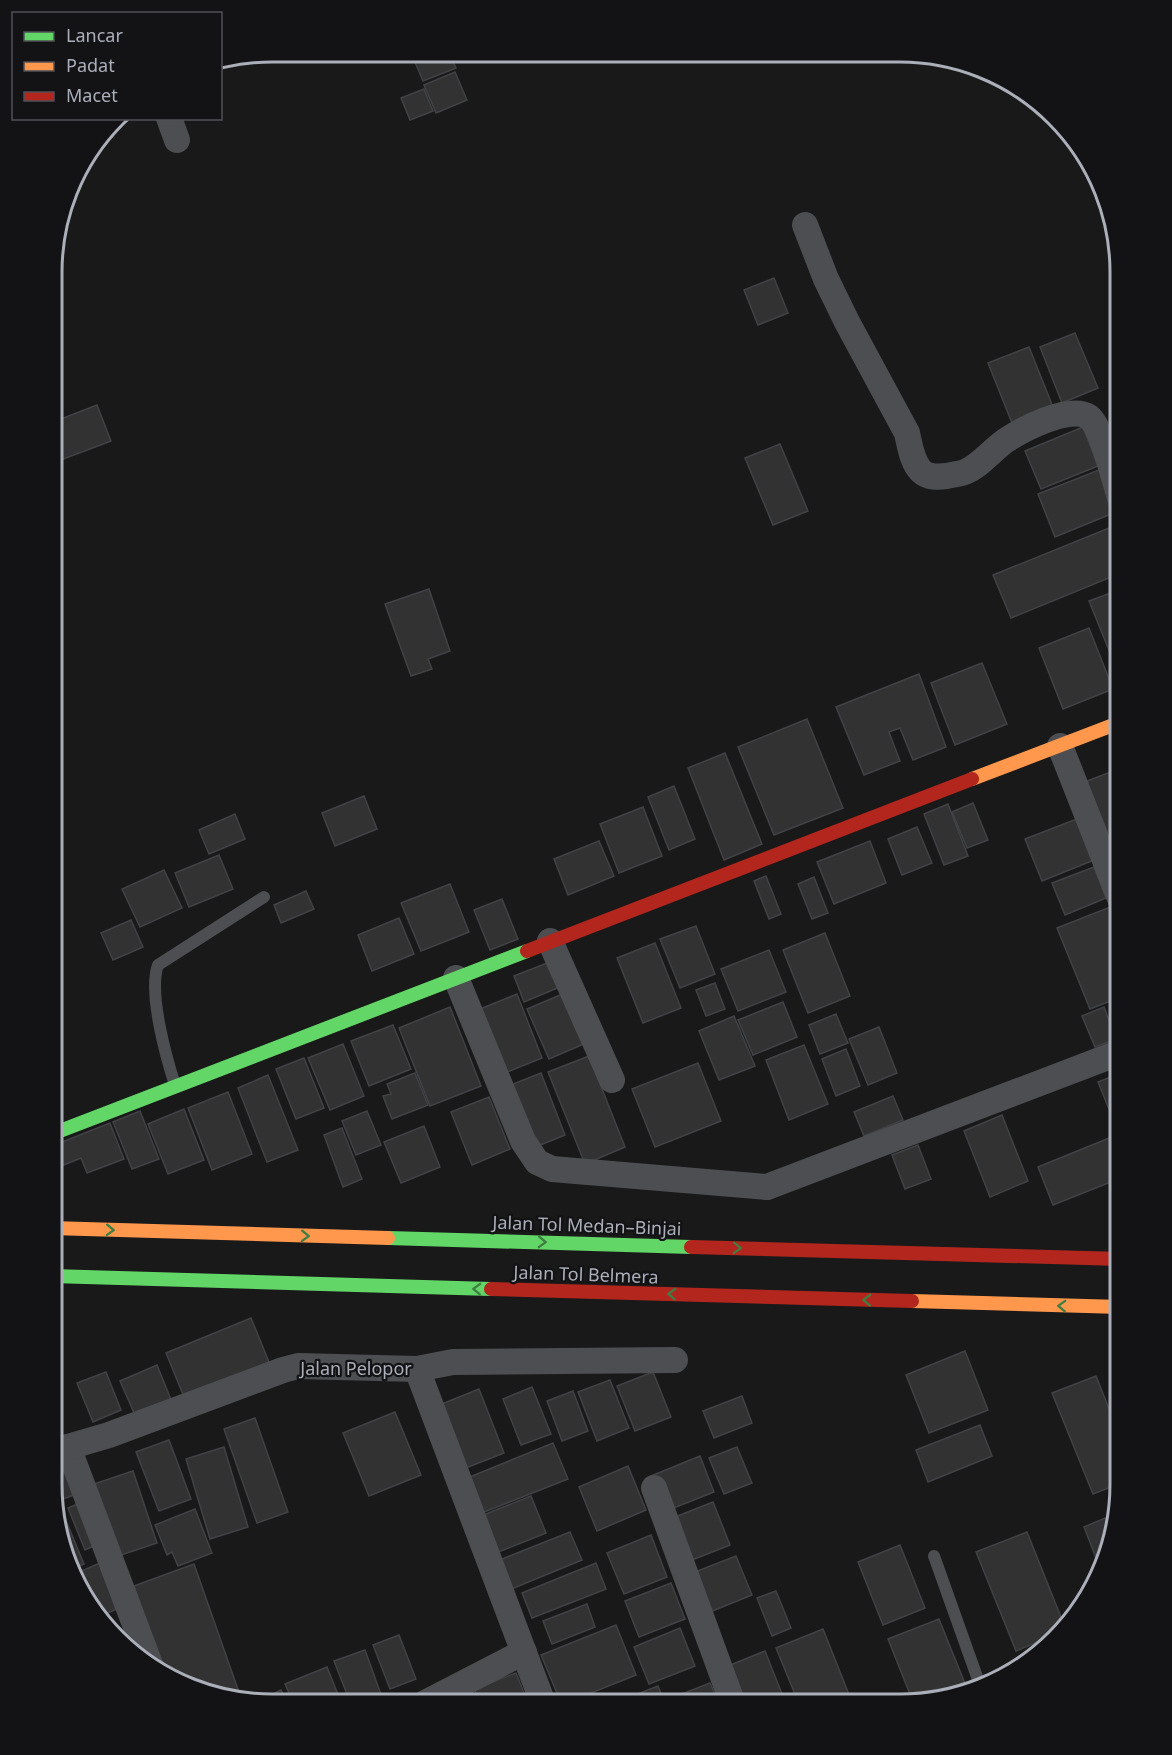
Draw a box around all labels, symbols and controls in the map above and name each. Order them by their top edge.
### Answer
legend [12,12,222,120]
text: Lancar [66,23,123,47]
text: Padat [66,53,115,77]
text: Macet [66,83,118,107]
street label: Jalan Tol Medan–Binjai [490,1210,682,1240]
one-way arrow [105,1224,114,1236]
one-way arrow [300,1229,309,1242]
one-way arrow [537,1236,546,1249]
one-way arrow [732,1241,741,1254]
street label: Jalan Tol Belmera [511,1259,659,1289]
one-way arrow [473,1282,482,1295]
one-way arrow [668,1288,677,1301]
one-way arrow [863,1294,872,1306]
one-way arrow [1058,1299,1067,1312]
street label: Jalan Pelopor [298,1356,412,1380]

